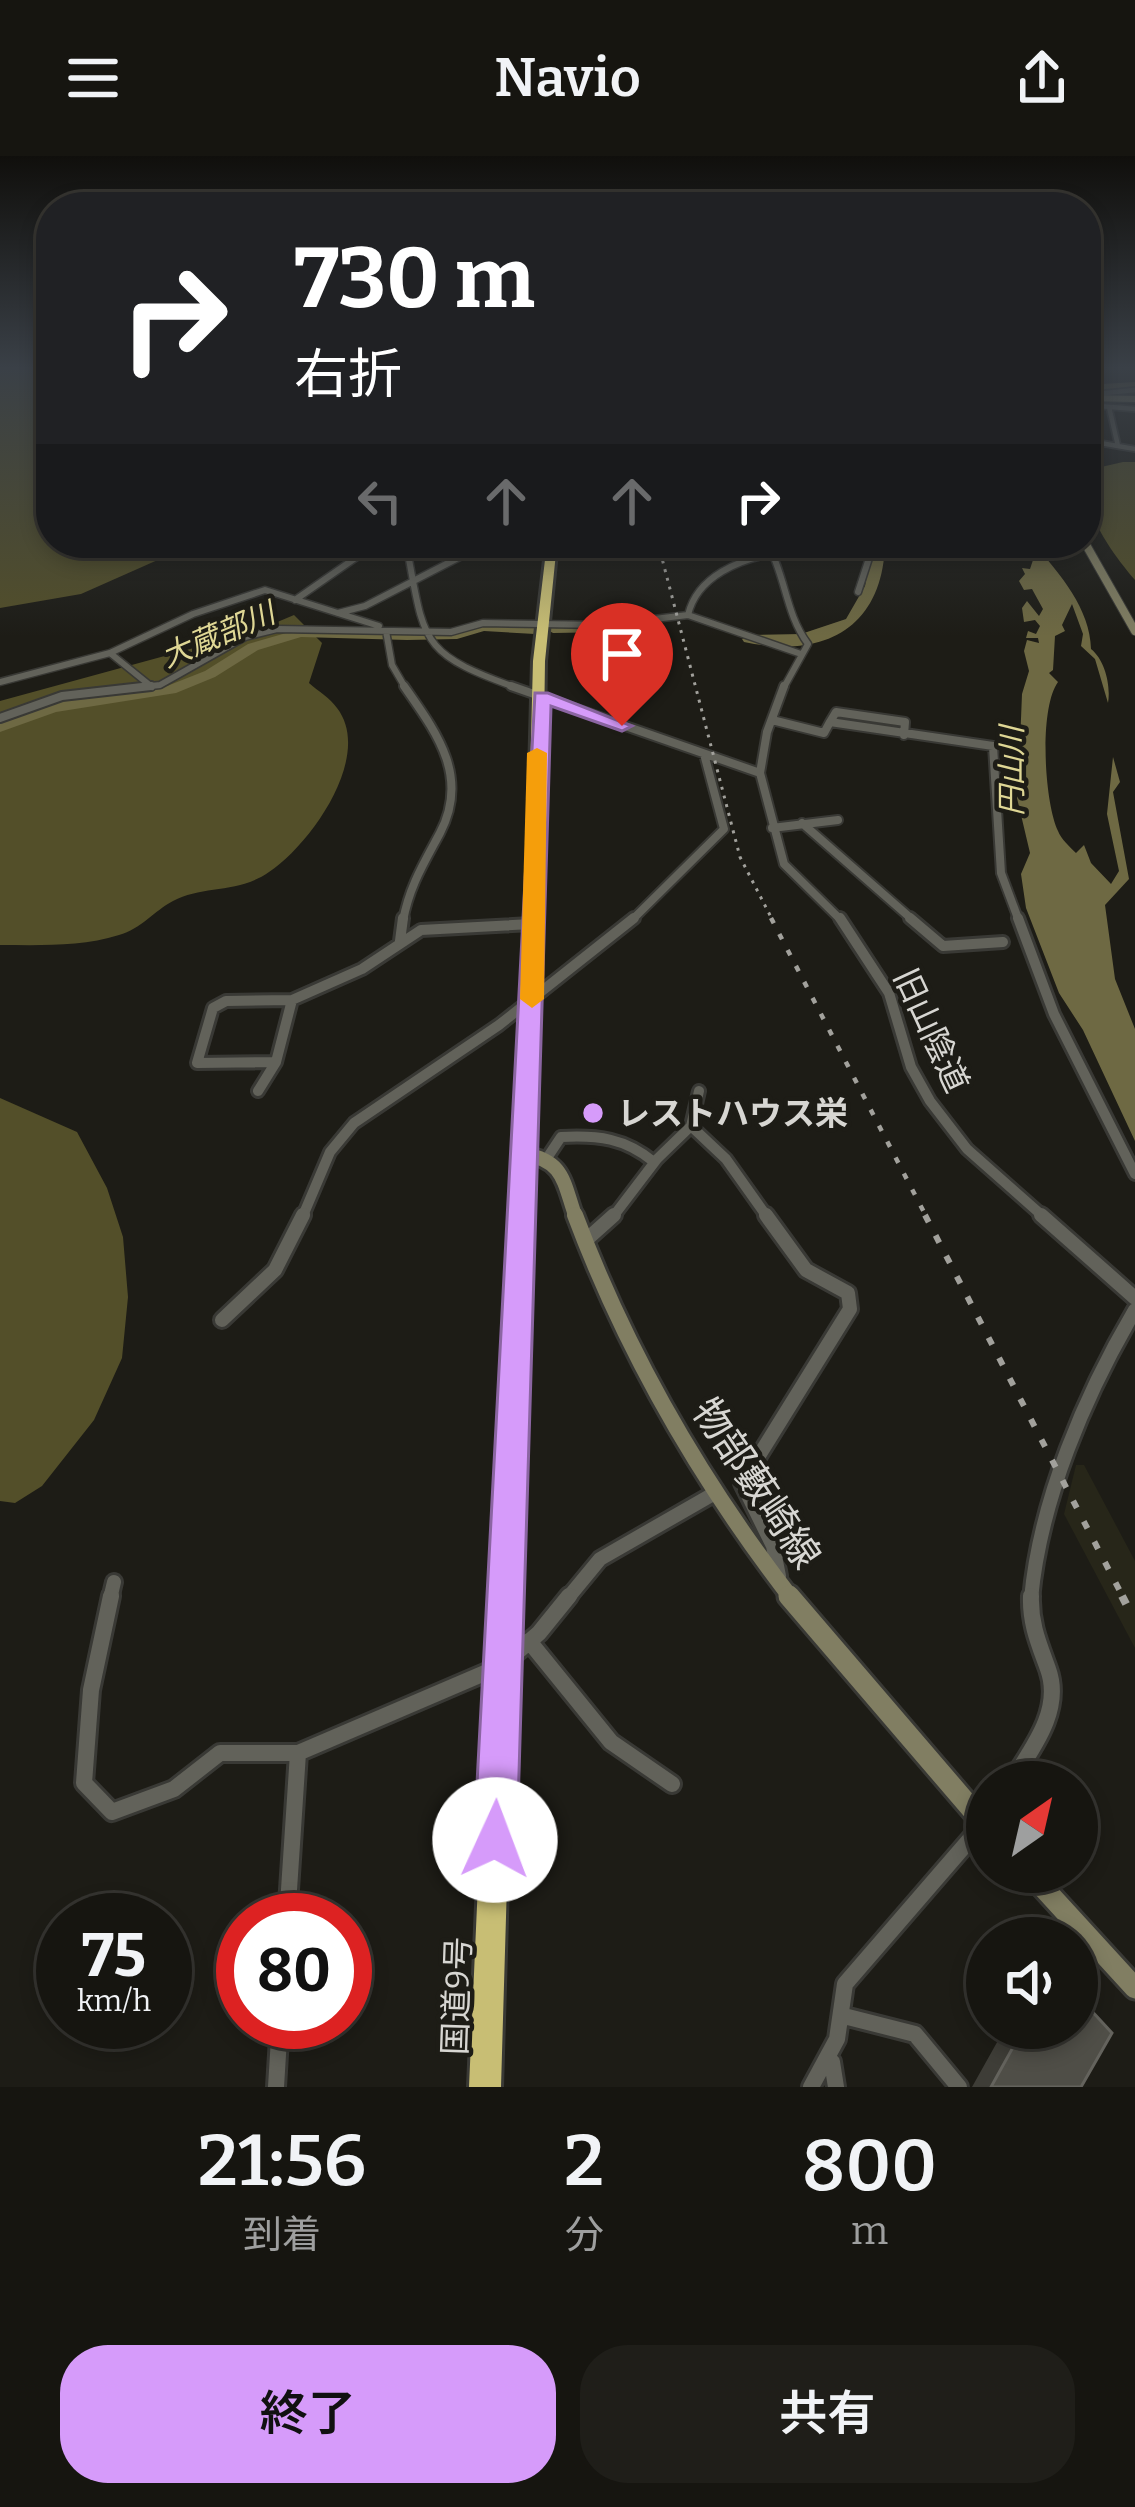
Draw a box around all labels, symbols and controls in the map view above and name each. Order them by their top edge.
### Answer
icon: menu [60,45,126,111]
icon: share [1009,45,1075,111]
text: Navio [494,46,641,110]
text: 730 m [294,228,535,329]
icon: right [96,240,252,396]
text: 右折 [294,343,402,407]
icon: left [347,468,413,534]
icon: ahead [473,468,539,534]
icon: ahead [599,468,665,534]
icon: right [725,468,791,534]
water label: 大蔵部川 [156,594,283,675]
pin [571,603,673,726]
icon: arrive [589,621,655,687]
water label: 円山川 [994,723,1030,816]
street label: 旧山陰道 [885,962,977,1099]
place label: レストハウス栄 [617,1094,848,1134]
marker: レストハウス栄 [580,1100,606,1126]
street label: 物部藪崎線 [683,1390,830,1577]
north arrow [966,1761,1098,1893]
map controls [966,1761,1098,2049]
position arrow [432,1777,558,1903]
speed limit sign: 80 [216,1893,372,2049]
button: sound [966,1917,1098,2049]
text: 75 [82,1920,146,1992]
street label: 国道9号 [435,1936,479,2056]
text: km/h [77,1983,151,2019]
text: 21:56 [198,2118,366,2204]
text: 2 [564,2118,604,2204]
text: 800 [802,2123,937,2209]
text: m [851,2208,888,2254]
text: 到着 [243,2212,321,2258]
text: 分 [565,2212,604,2258]
button: 終了 [60,2345,556,2483]
button: 共有 [580,2345,1075,2483]

